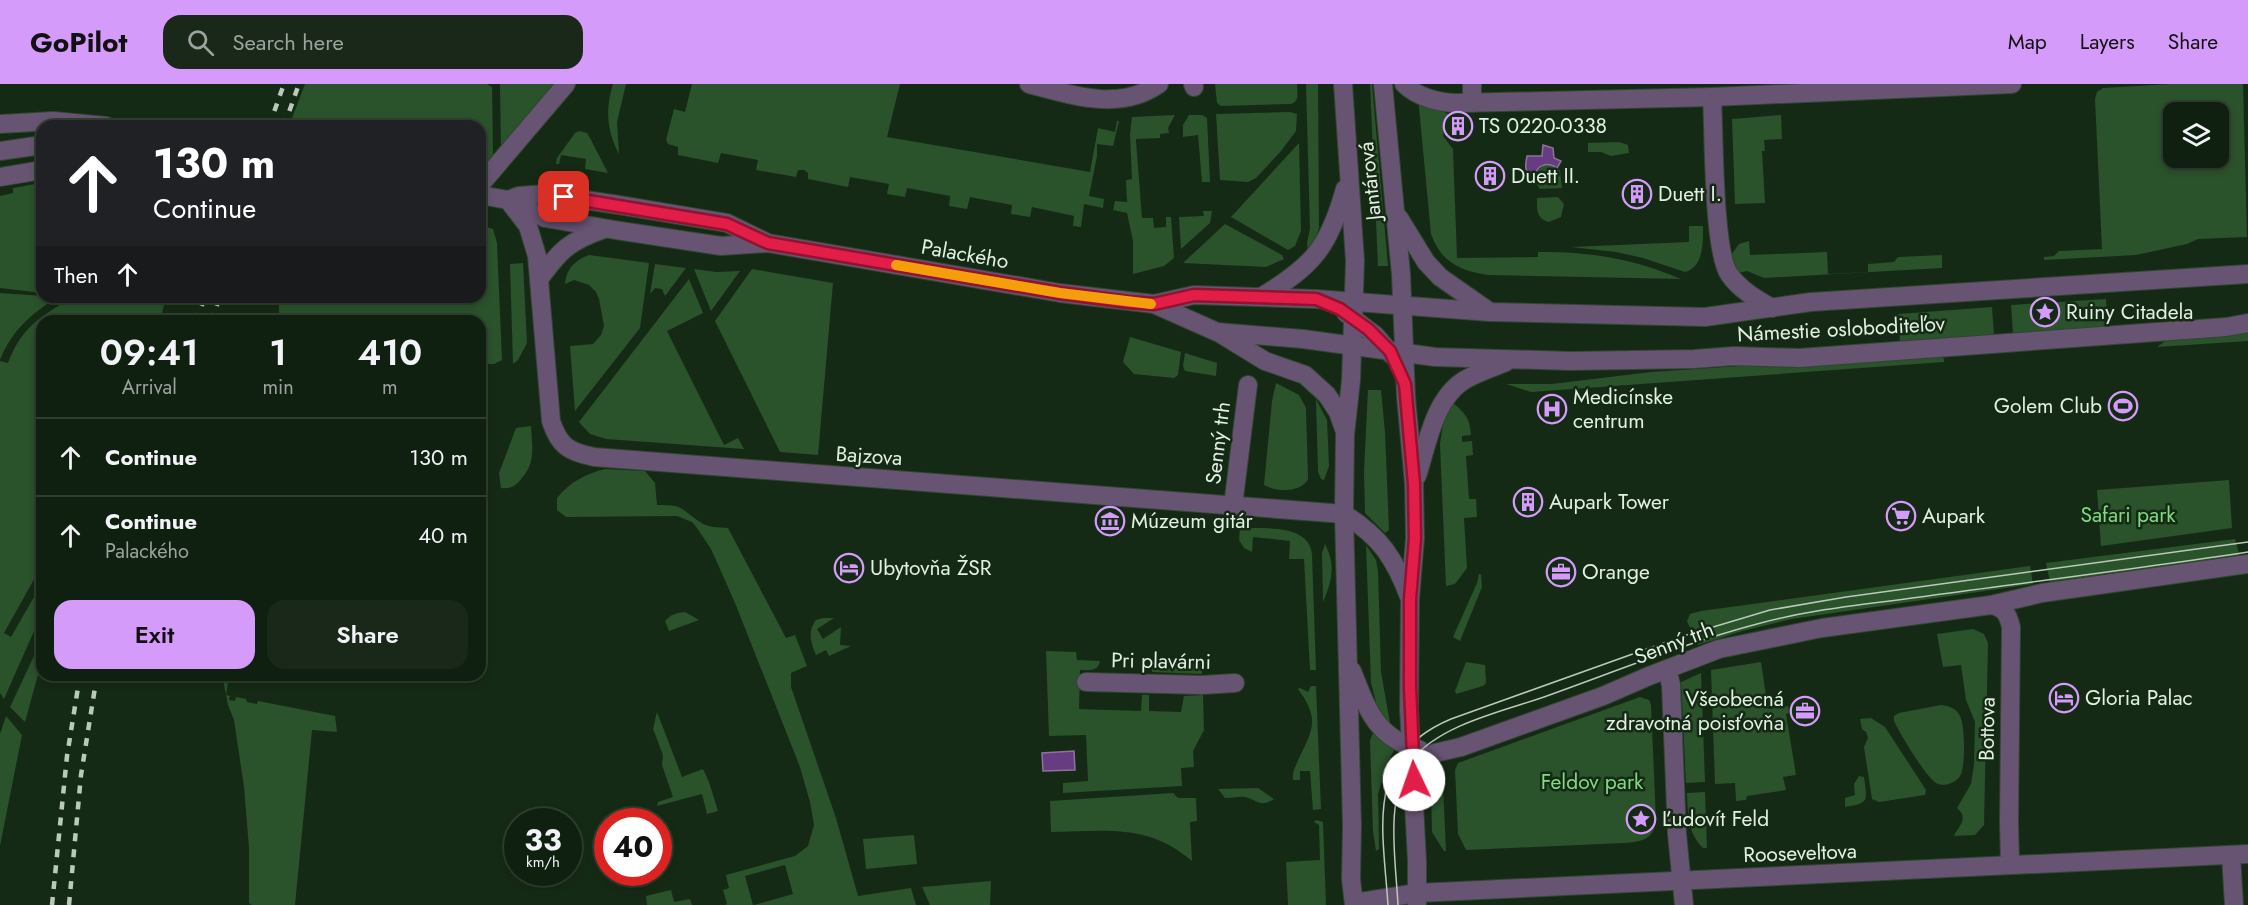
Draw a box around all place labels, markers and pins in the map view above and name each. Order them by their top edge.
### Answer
building icon: TS 0220-0338 [1442,110,1474,142]
place label: TS 0220-0338 [1479,111,1607,141]
building icon: Duett II. [1474,160,1506,192]
place label: Duett II. [1511,161,1580,191]
pin [538,171,589,222]
building icon: Duett I. [1621,178,1653,210]
place label: Duett I. [1658,179,1722,209]
place icon: Ruiny Citadela [2029,296,2061,328]
place label: Ruiny Citadela [2066,297,2193,327]
place label: Medicínske centrum [1573,382,1673,436]
sports icon: Golem Club [2107,390,2139,422]
place label: Golem Club [1994,391,2102,421]
hospital icon: Medicínske centrum [1536,393,1568,425]
building icon: Aupark Tower [1512,486,1544,518]
place label: Aupark Tower [1549,487,1670,517]
supermarket icon: Aupark [1885,500,1917,532]
place label: Aupark [1922,501,1986,531]
museum icon: Múzeum gitár [1094,505,1126,537]
place label: Múzeum gitár [1131,506,1254,536]
hotel icon: Ubytovňa ŽSR [833,552,865,584]
place label: Ubytovňa ŽSR [870,553,992,583]
office icon: Orange [1545,556,1577,588]
place label: Orange [1582,557,1650,587]
hotel icon: Gloria Palac [2048,682,2080,714]
place label: Gloria Palac [2085,683,2193,713]
place label: Všeobecná zdravotná poisťovňa [1606,684,1784,738]
office icon: Všeobecná zdravotná poisťovňa [1789,695,1821,727]
place icon: Ľudovít Feld [1625,803,1657,835]
place label: Ľudovít Feld [1662,804,1769,834]

